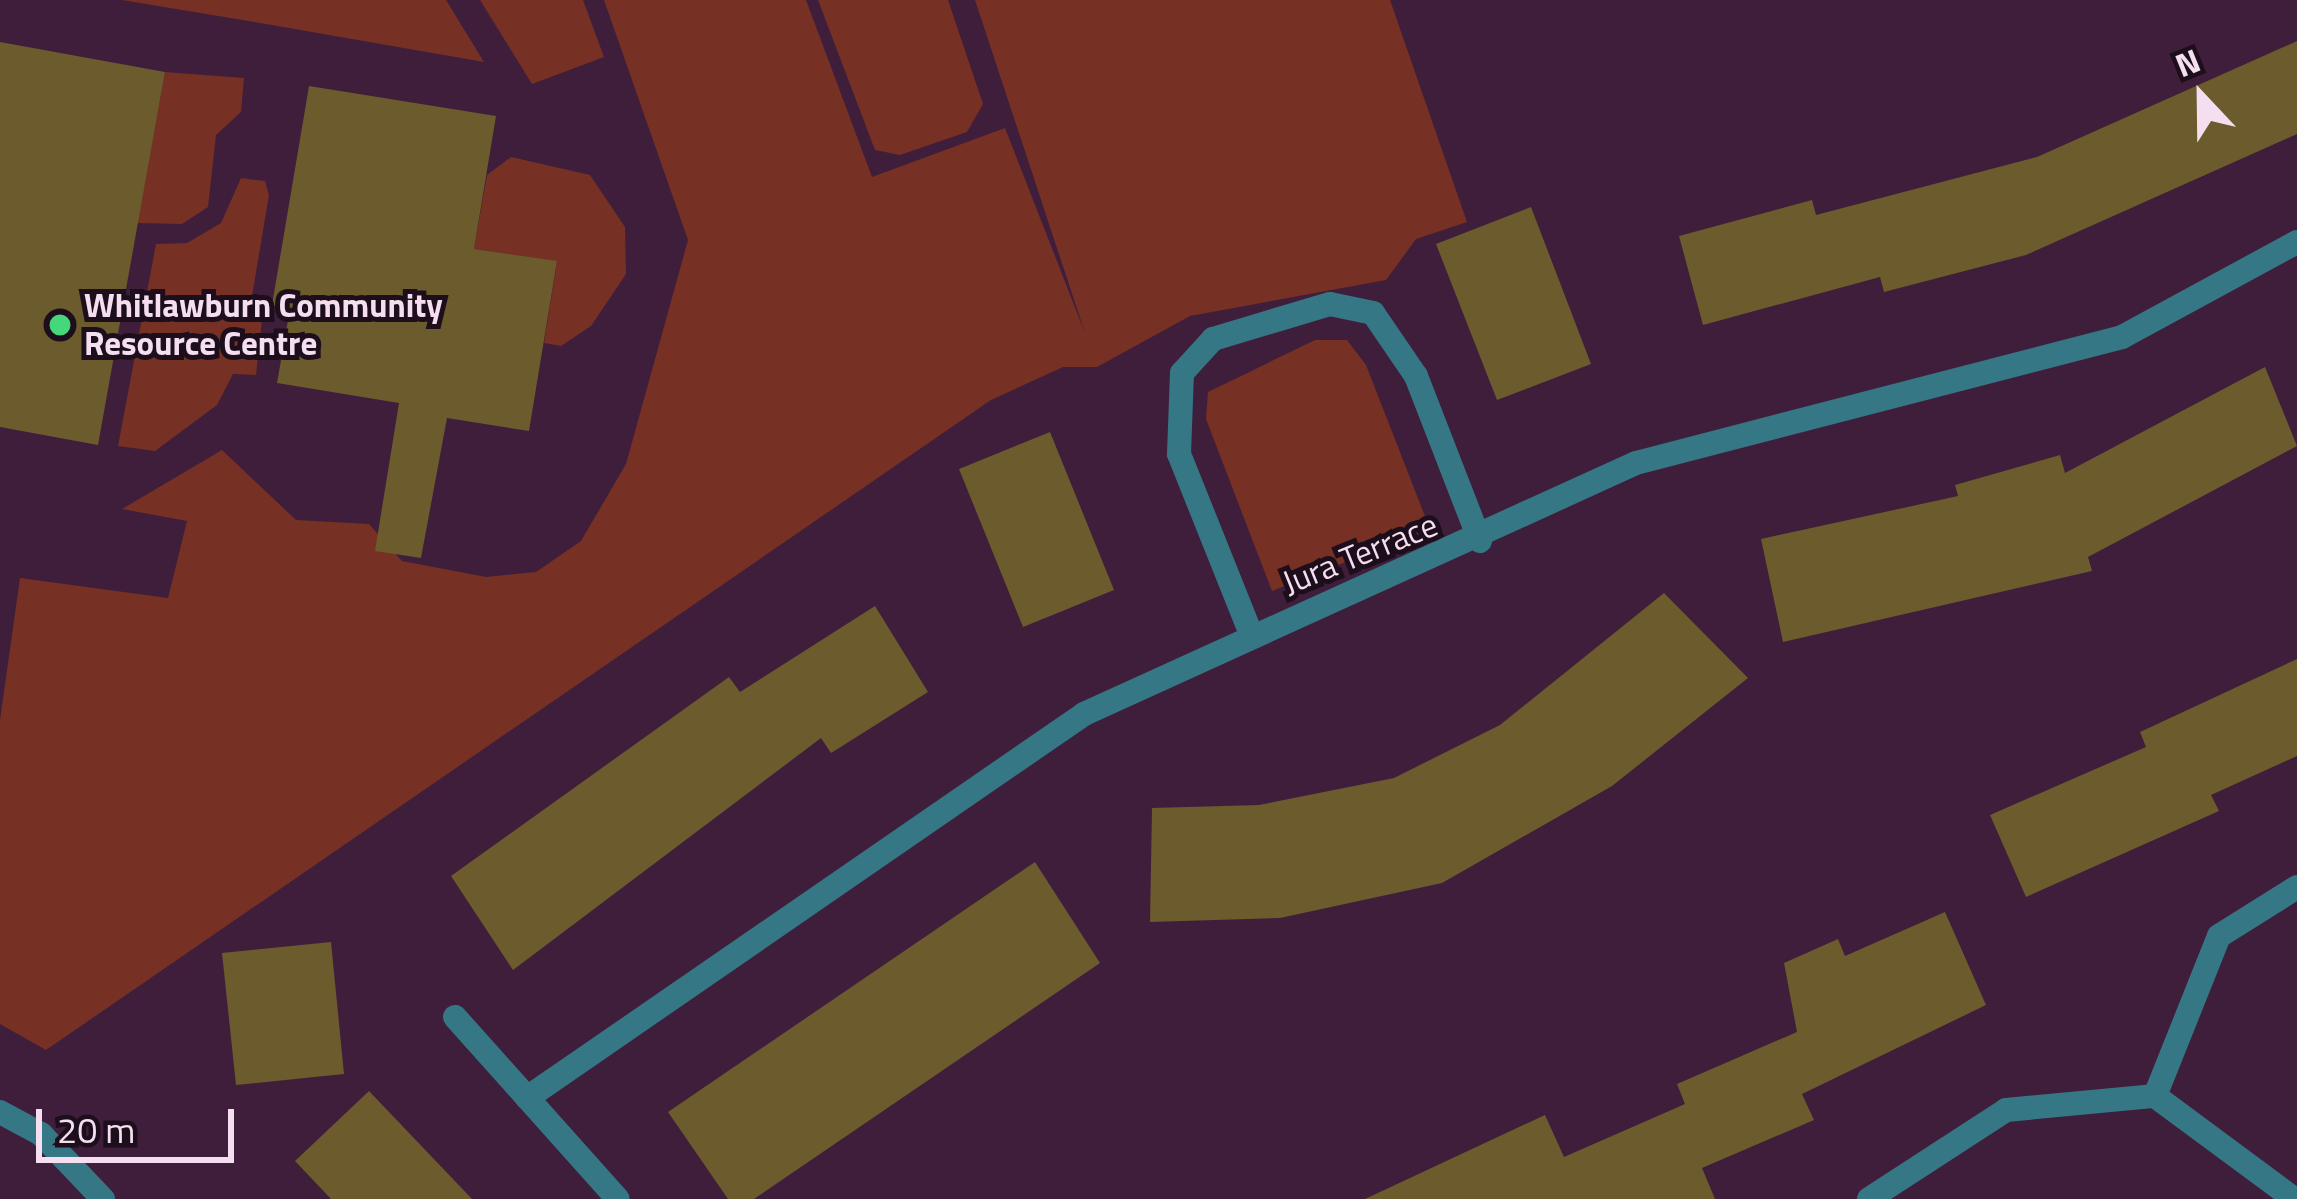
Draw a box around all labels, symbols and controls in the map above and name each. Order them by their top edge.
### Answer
text: N [2168,35,2207,90]
north arrow [2141,36,2261,156]
place label: Whitlawburn Community Resource Centre [84,286,443,364]
marker: Whitlawburn Community Resource Centre [47,312,73,338]
street label: Jura Terrace [1277,505,1443,603]
scale bar [42,1085,240,1159]
text: 20 m [57,1102,135,1157]

